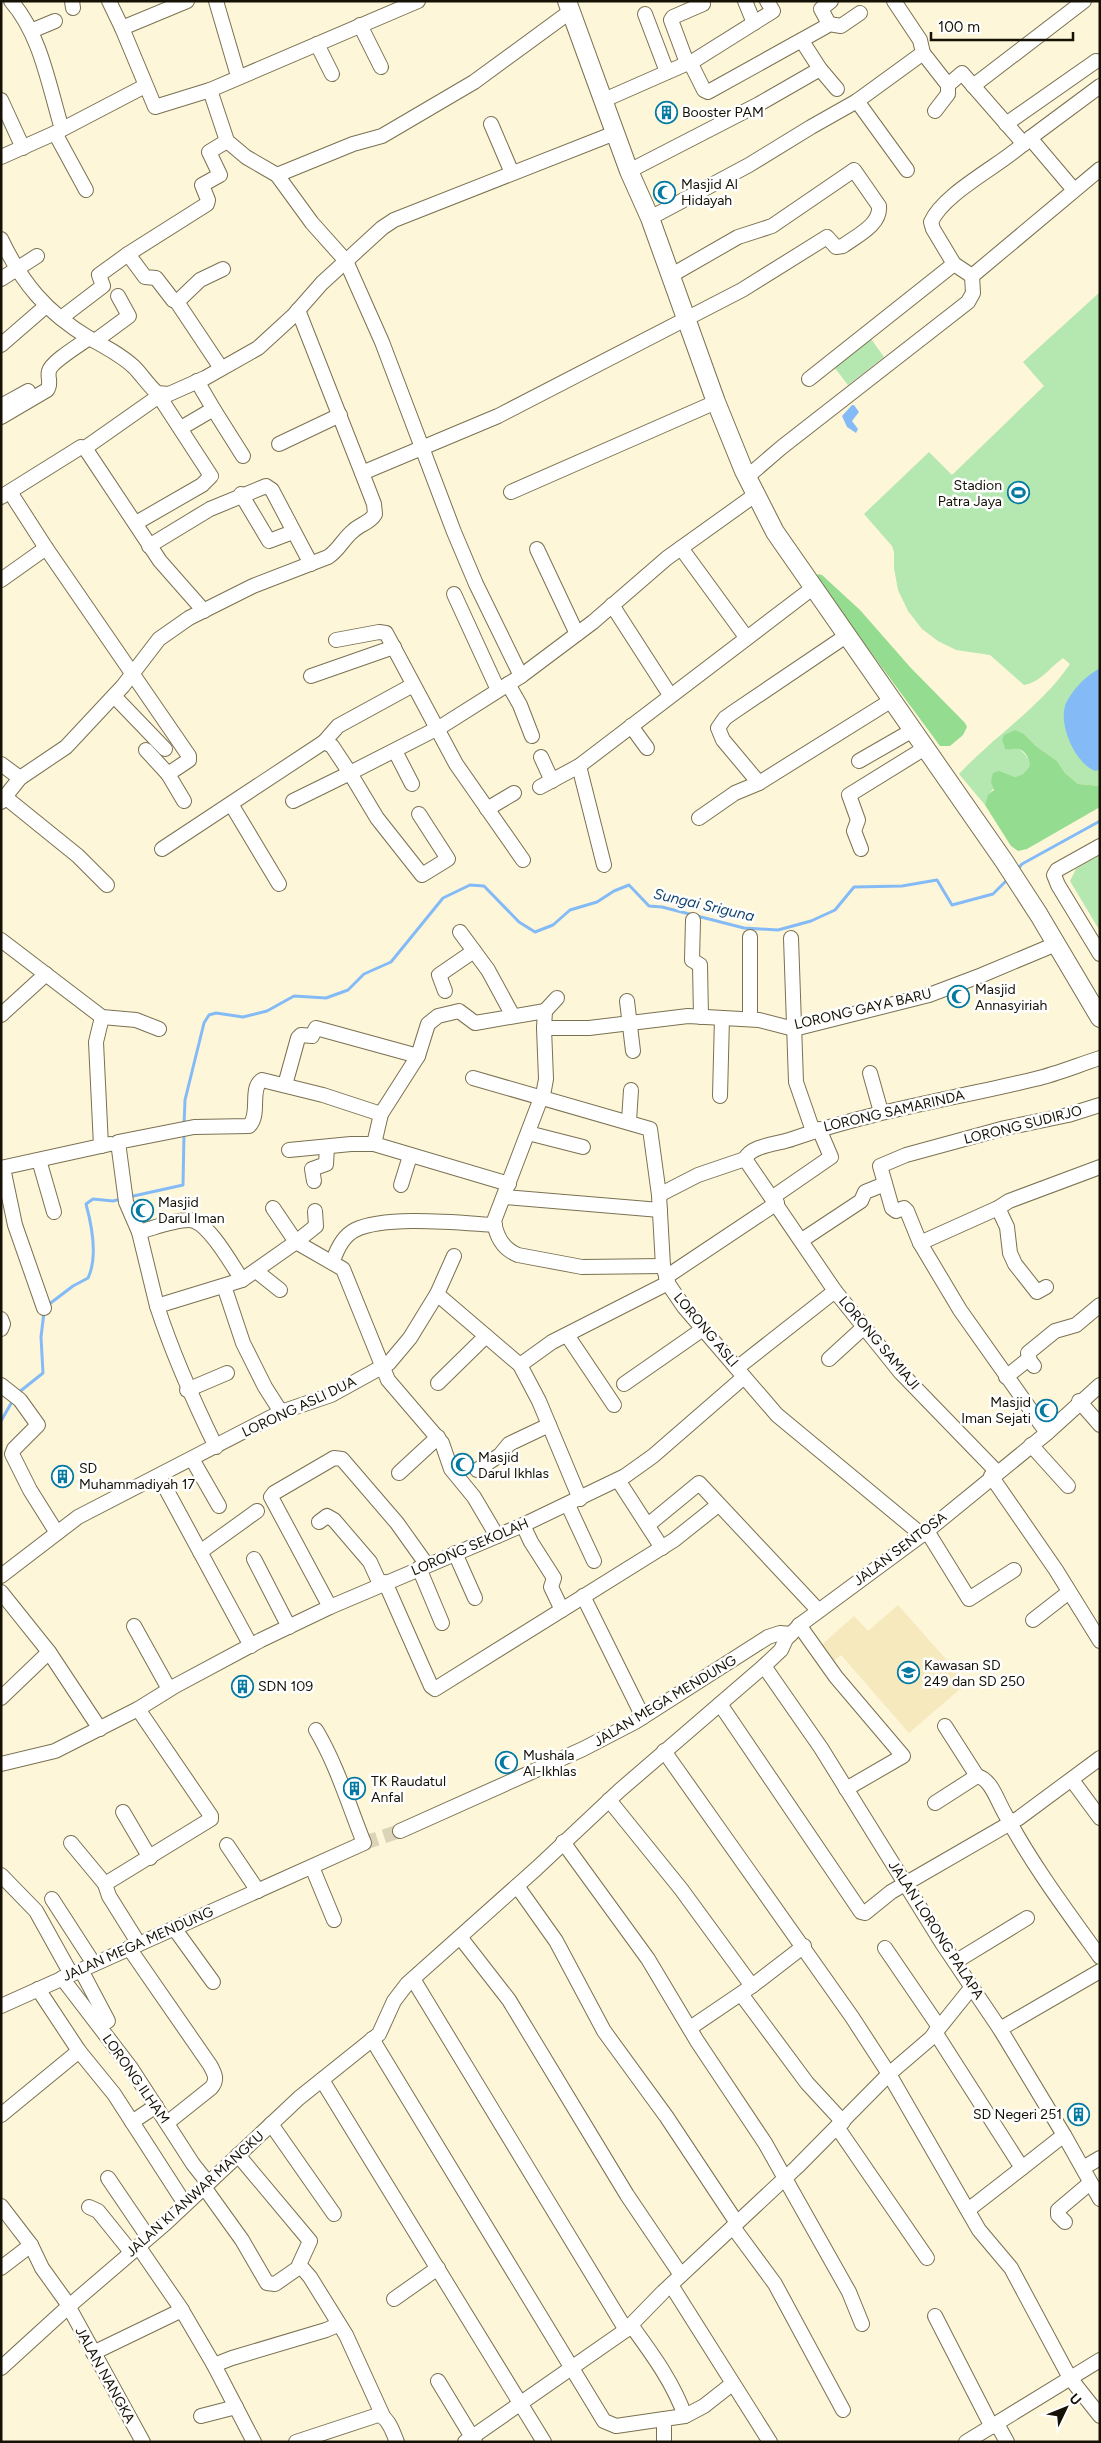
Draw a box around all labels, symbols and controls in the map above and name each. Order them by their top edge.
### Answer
scale bar [931,10,1074,42]
text: 100 m [938,18,980,36]
building icon: Booster PAM [654,100,678,124]
place label: Booster PAM [682,104,764,121]
place label: Masjid Al Hidayah [681,176,738,209]
mosque icon: Masjid Al Hidayah [653,180,677,204]
place label: Stadion Patra Jaya [938,477,1002,510]
sports icon: Stadion Patra Jaya [1006,481,1030,505]
water label: Sungai Sriguna [652,885,756,925]
place label: Masjid Annasyiriah [975,981,1047,1014]
street label: LORONG GAYA BARU [793,985,933,1033]
mosque icon: Masjid Annasyiriah [947,985,971,1009]
street label: LORONG SAMARINDA [822,1086,967,1136]
street label: LORONG SUDIRJO [962,1102,1084,1148]
place label: Masjid Darul Iman [158,1194,225,1227]
mosque icon: Masjid Darul Iman [130,1198,154,1222]
street label: LORONG ASLI [670,1289,742,1371]
street label: LORONG SAMIAJI [835,1293,923,1393]
street label: LORONG ASLI DUA [239,1373,359,1441]
place label: Masjid Iman Sejati [961,1394,1031,1427]
mosque icon: Masjid Iman Sejati [1035,1398,1059,1422]
place label: Masjid Darul Ikhlas [478,1449,549,1482]
mosque icon: Masjid Darul Ikhlas [450,1453,474,1477]
place label: SD Muhammadiyah 17 [79,1460,195,1493]
building icon: SD Muhammadiyah 17 [51,1464,75,1488]
street label: JALAN SENTOSA [850,1508,950,1590]
street label: LORONG SEKOLAH [409,1515,531,1579]
street label: JALAN MEGA MENDUNG [591,1651,740,1750]
place label: Kawasan SD 249 dan SD 250 [924,1657,1025,1690]
school or university icon: Kawasan SD 249 dan SD 250 [896,1661,920,1685]
building icon: SDN 109 [230,1674,254,1698]
place label: SDN 109 [258,1678,313,1695]
place label: Mushala Al-Ikhlas [523,1747,577,1780]
mosque icon: Mushala Al-Ikhlas [495,1751,519,1775]
place label: TK Raudatul Anfal [371,1773,446,1806]
building icon: TK Raudatul Anfal [343,1777,367,1801]
street label: JALAN LORONG PALAPA [885,1857,988,2003]
street label: JALAN MEGA MENDUNG [60,1903,216,1985]
street label: LORONG ILHAM [99,2031,173,2127]
building icon: SD Negeri 251 [1066,2102,1090,2126]
place label: SD Negeri 251 [973,2106,1062,2123]
street label: JALAN KI ANWAR MANGKU [123,2128,267,2260]
street label: JALAN NANGKA [71,2324,139,2427]
north arrow [1041,2383,1091,2433]
text: U [1066,2390,1085,2409]

